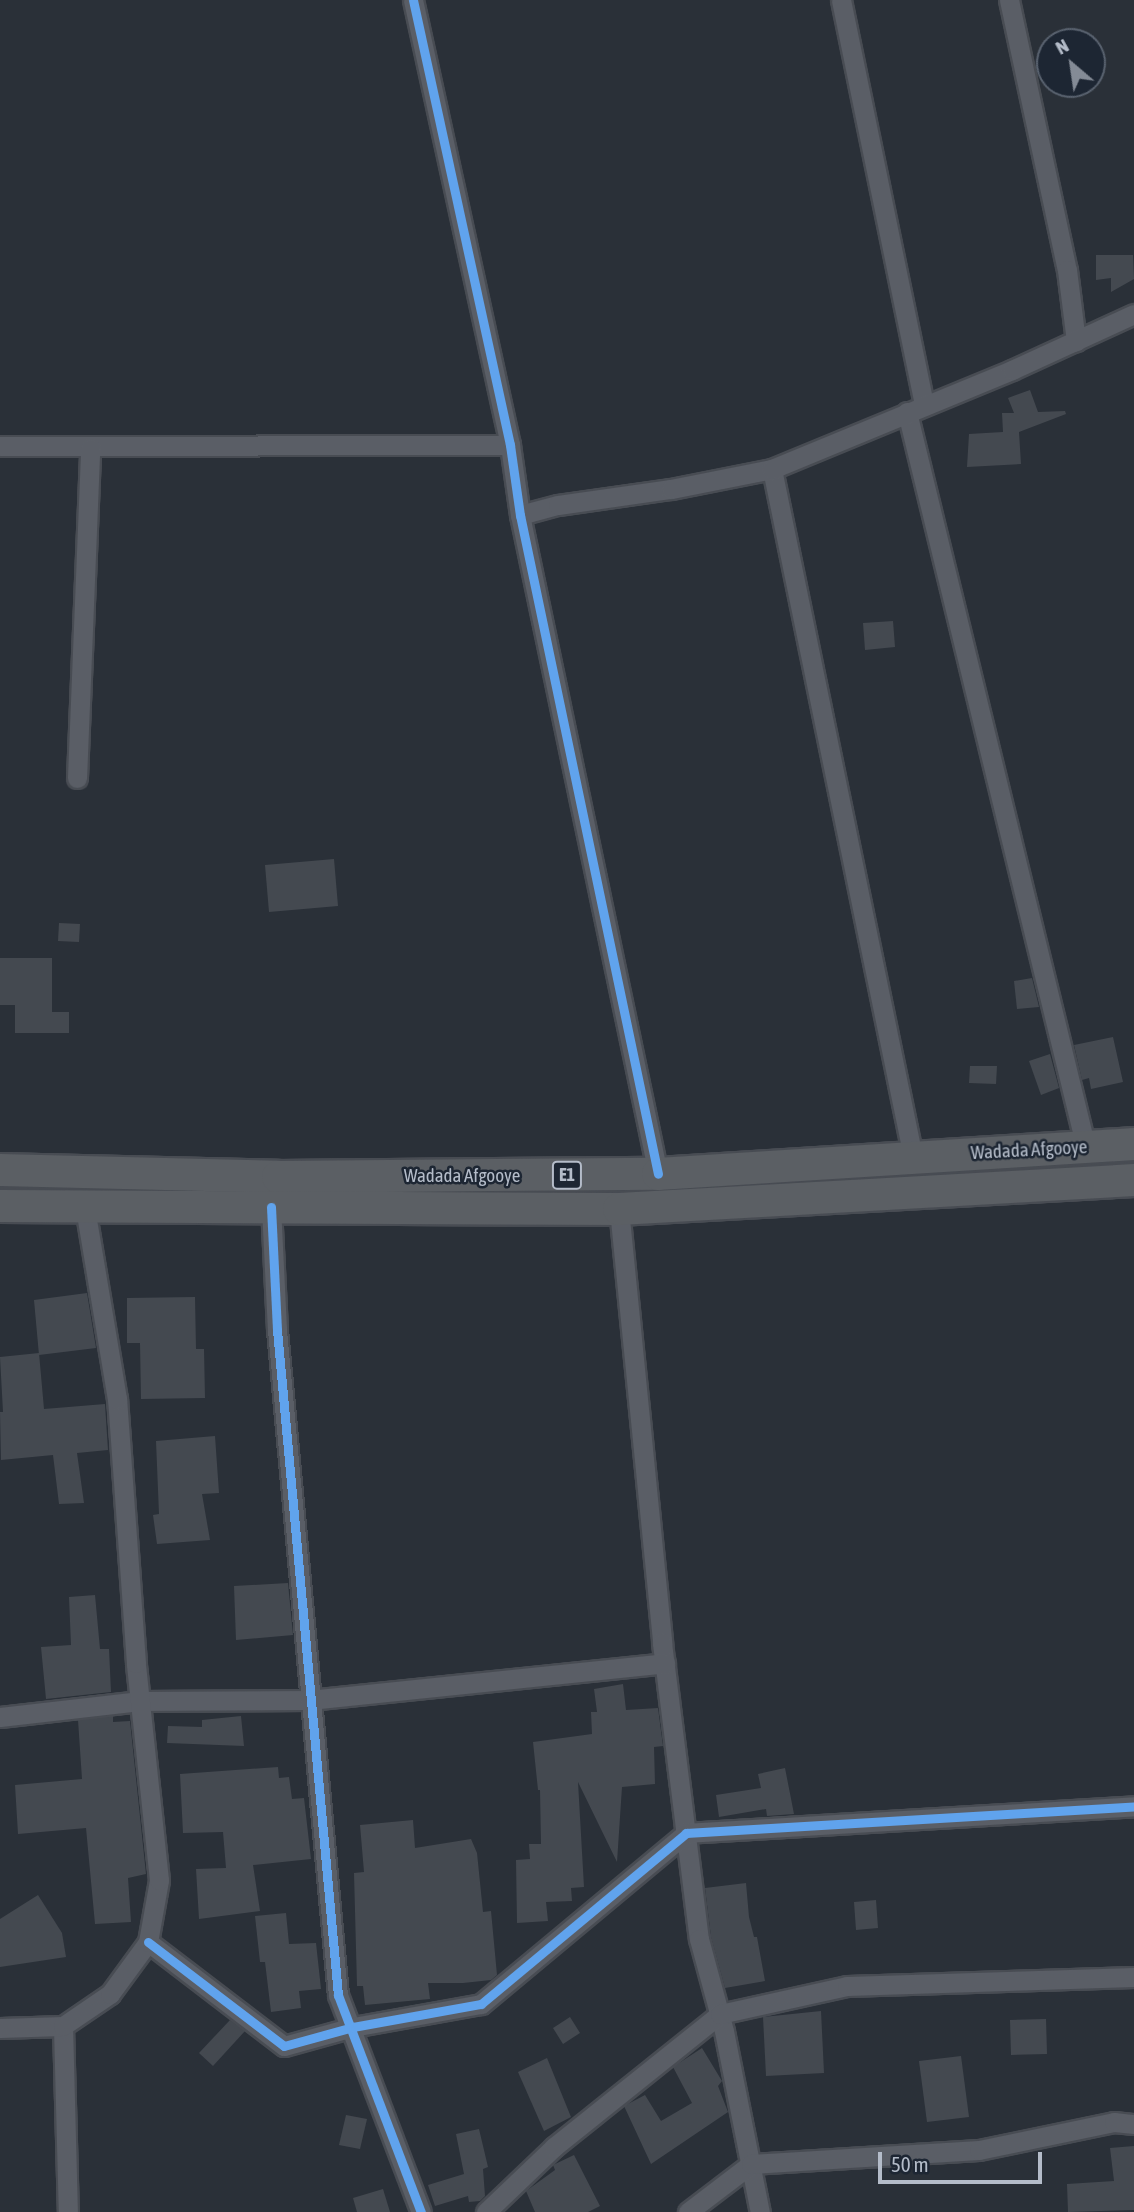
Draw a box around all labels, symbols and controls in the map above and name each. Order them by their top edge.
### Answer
north arrow [1036,28,1106,98]
text: N [1052,34,1072,59]
street label: Wadada Afgooye [970,1136,1088,1164]
road number: E1 [551,1160,583,1190]
street label: Wadada Afgooye [404,1165,520,1187]
scale bar [882,2138,1046,2182]
text: 50 m [891,2152,929,2176]

